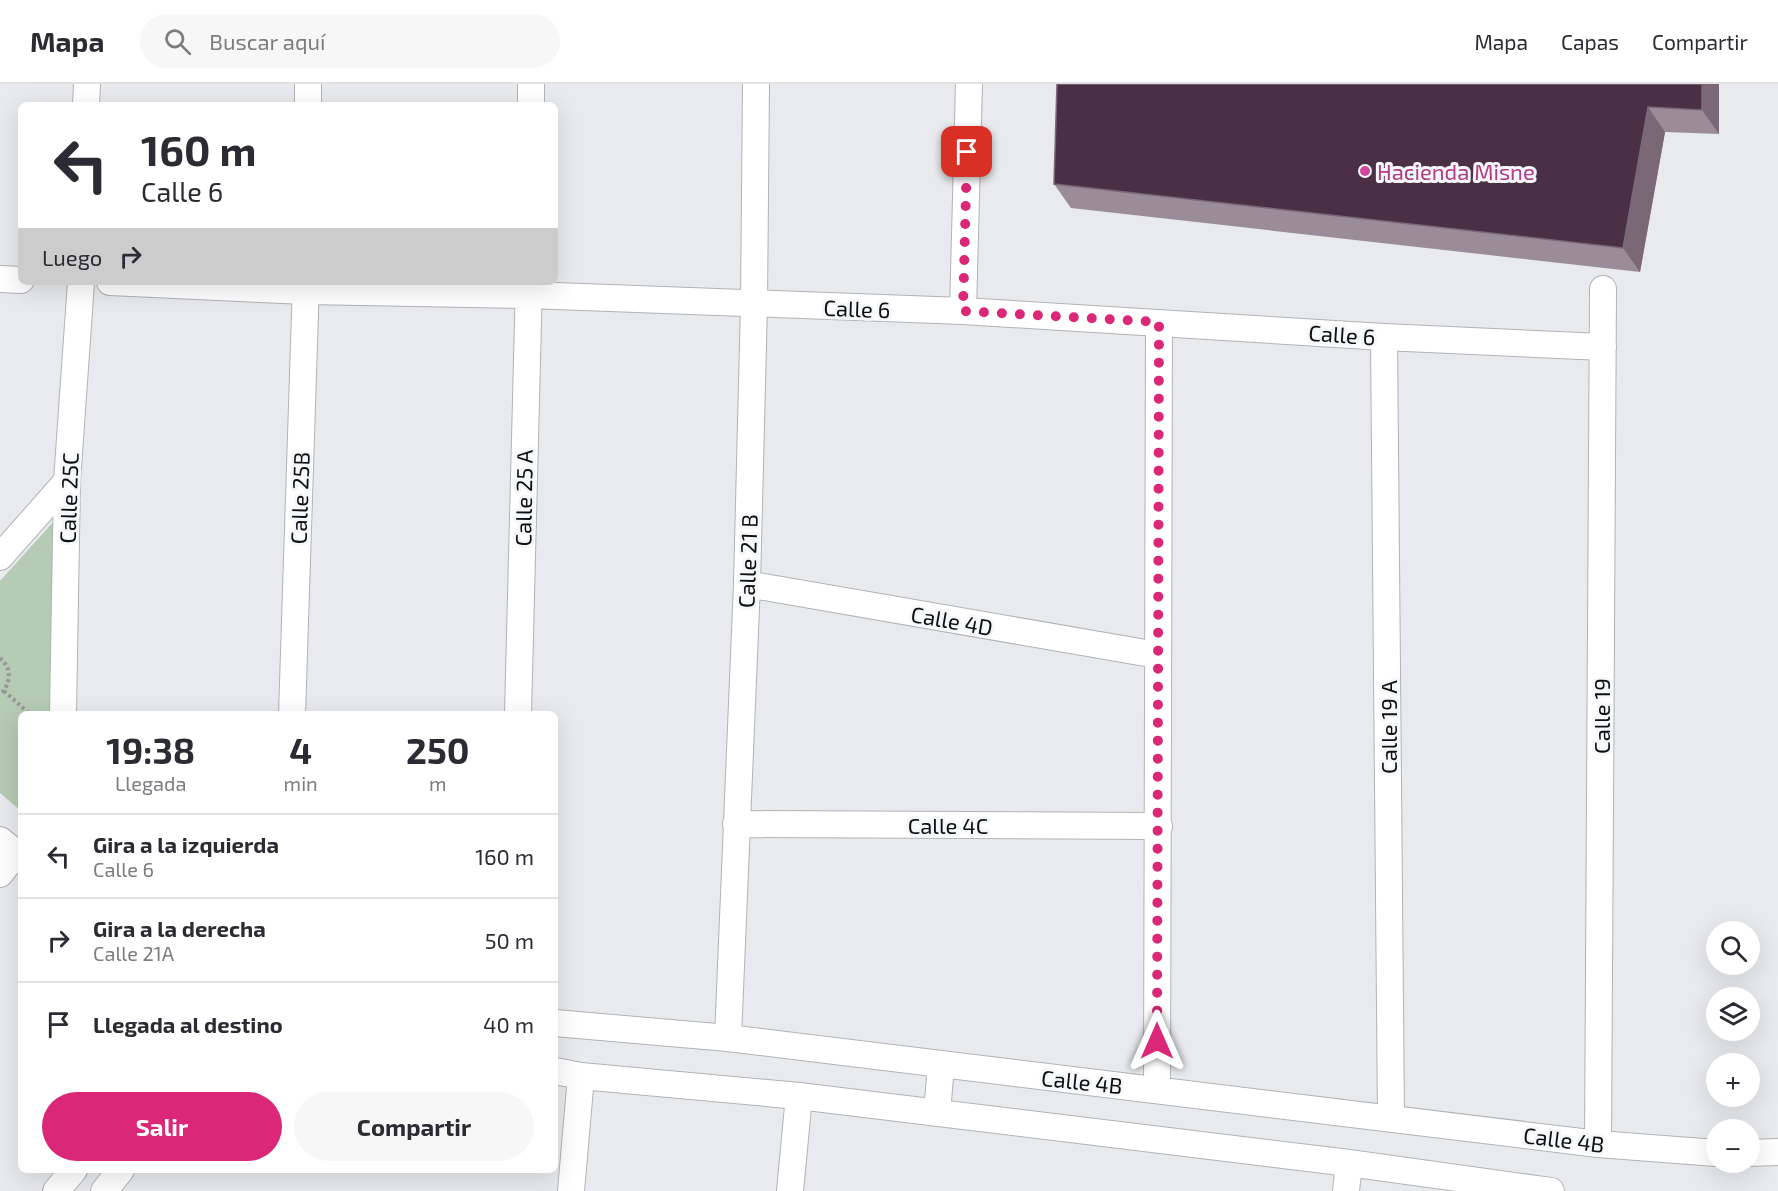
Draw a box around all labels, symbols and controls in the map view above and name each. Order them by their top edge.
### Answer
search box [140,14,560,68]
text: Mapa [30,24,104,58]
icon: search [161,25,194,58]
text: Buscar aquí [209,28,325,54]
text: Mapa [1474,29,1528,54]
text: Capas [1561,29,1619,54]
text: Compartir [1652,29,1748,54]
text: 160 m [141,124,257,174]
icon: left [42,126,120,204]
pin [941,126,992,177]
icon: arrive [950,135,983,168]
place label: Hacienda Misne [1377,158,1535,184]
marker: Hacienda Misne [1358,164,1372,178]
text: Calle 6 [141,175,223,207]
icon: right [114,240,147,273]
text: Luego [42,244,102,270]
street label: Calle 6 [823,294,891,322]
street label: Calle 6 [1308,319,1376,349]
street label: Calle 25 A [509,449,537,547]
street label: Calle 25B [284,451,314,545]
street label: Calle 25C [53,452,83,544]
street label: Calle 21 B [732,514,762,608]
street label: Calle 4D [909,600,995,640]
street label: Calle 19 [1588,678,1614,754]
street label: Calle 19 A [1375,680,1401,774]
text: 19:38 [106,728,195,771]
text: 4 [289,728,312,771]
text: 250 [406,728,470,771]
text: Llegada [115,771,187,795]
text: min [284,771,318,795]
text: m [429,771,447,795]
street label: Calle 4C [908,812,988,838]
text: Gira a la izquierda [93,831,279,857]
icon: left [42,840,75,873]
text: 160 m [475,843,534,869]
text: Calle 6 [93,857,154,881]
text: Gira a la derecha [93,915,266,941]
map controls [1706,921,1760,1173]
button: search [1706,921,1760,975]
icon: right [42,924,75,957]
text: 50 m [485,927,534,953]
text: Calle 21A [93,941,174,965]
button: layers [1706,987,1760,1041]
icon: arrive [42,1008,75,1041]
position arrow [1125,1009,1189,1073]
text: Llegada al destino [93,1011,283,1037]
text: 40 m [483,1011,534,1037]
button: + [1706,1053,1760,1107]
street label: Calle 4B [1040,1064,1124,1098]
button: Salir [42,1092,282,1161]
button: Compartir [294,1092,534,1161]
button: − [1706,1119,1760,1173]
street label: Calle 4B [1522,1121,1606,1157]

